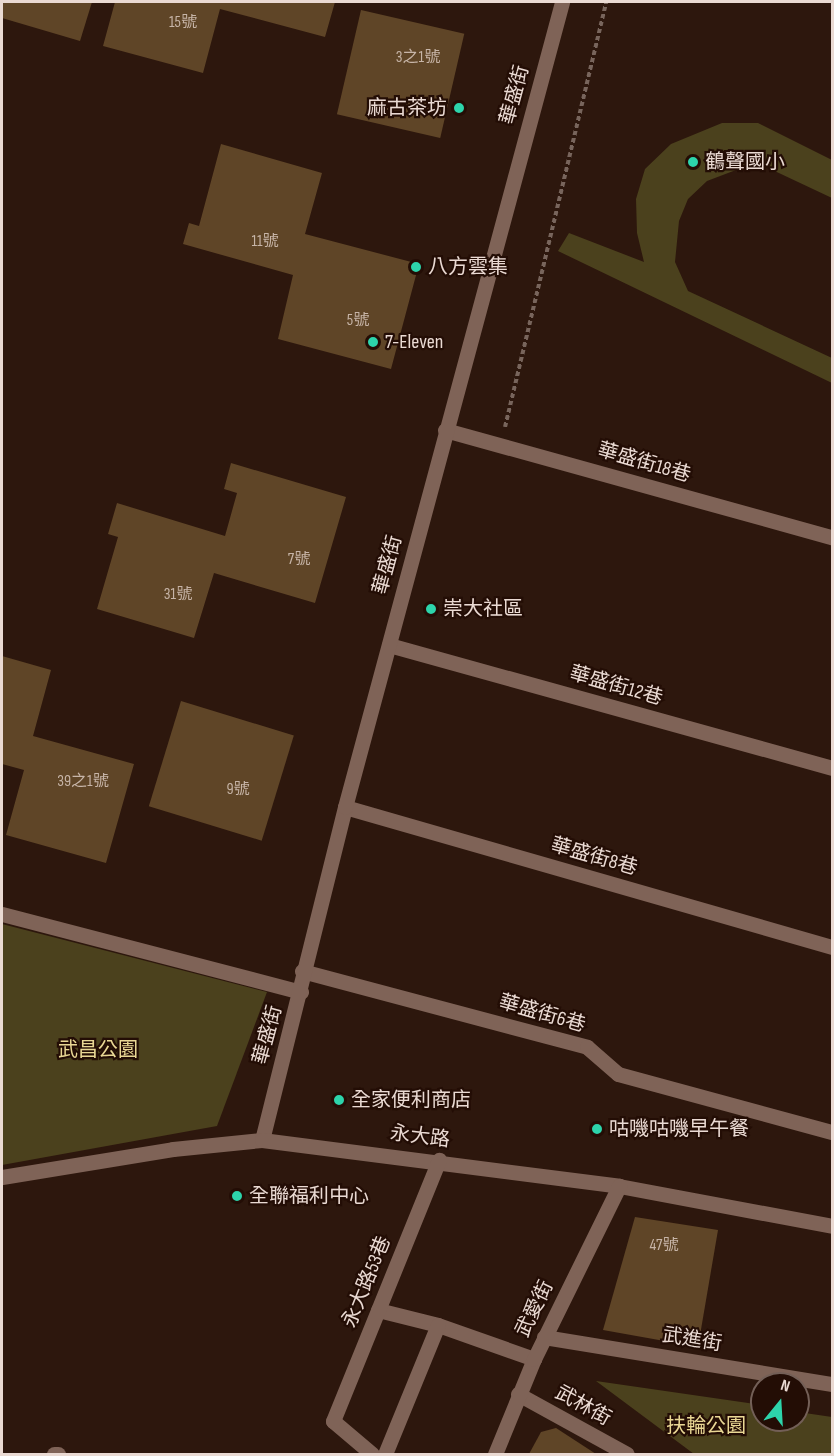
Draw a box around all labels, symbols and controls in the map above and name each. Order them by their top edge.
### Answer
house number: 15號 [169,13,197,33]
house number: 3之1號 [396,48,440,68]
street label: 華盛街 [496,63,534,127]
place label: 麻古茶坊 [367,96,447,120]
marker: 麻古茶坊 [452,101,466,115]
place label: 鶴聲國小 [705,150,785,174]
marker: 鶴聲國小 [686,155,700,169]
house number: 11號 [251,232,279,252]
place label: 八方雲集 [428,255,508,279]
marker: 八方雲集 [409,260,423,274]
house number: 5號 [347,311,369,331]
place label: 7-Eleven [385,330,443,354]
marker: 7-Eleven [366,335,380,349]
street label: 華盛街18巷 [595,438,693,488]
street label: 華盛街 [369,533,407,597]
house number: 7號 [288,550,310,570]
house number: 31號 [164,585,192,605]
place label: 崇大社區 [443,597,523,621]
marker: 崇大社區 [424,602,438,616]
street label: 華盛街12巷 [567,661,665,711]
house number: 39之1號 [57,772,109,792]
house number: 9號 [226,780,250,800]
street label: 華盛街8巷 [548,833,640,881]
street label: 華盛街6巷 [496,990,588,1038]
street label: 華盛街 [249,1003,287,1067]
park label: 武昌公園 [58,1038,138,1062]
place label: 全家便利商店 [351,1088,471,1112]
marker: 全家便利商店 [332,1093,346,1107]
place label: 咕嘰咕嘰早午餐 [609,1117,749,1141]
street label: 永大路 [389,1121,451,1153]
marker: 咕嘰咕嘰早午餐 [590,1122,604,1136]
place label: 全聯福利中心 [249,1184,369,1208]
marker: 全聯福利中心 [230,1189,244,1203]
street label: 永大路53巷 [338,1233,396,1331]
house number: 47號 [650,1236,678,1256]
street label: 武愛街 [511,1277,559,1341]
street label: 武進街 [660,1323,724,1357]
north arrow [750,1372,810,1432]
text: N [778,1376,792,1397]
street label: 武林街 [551,1381,615,1431]
park label: 扶輪公園 [666,1414,746,1438]

